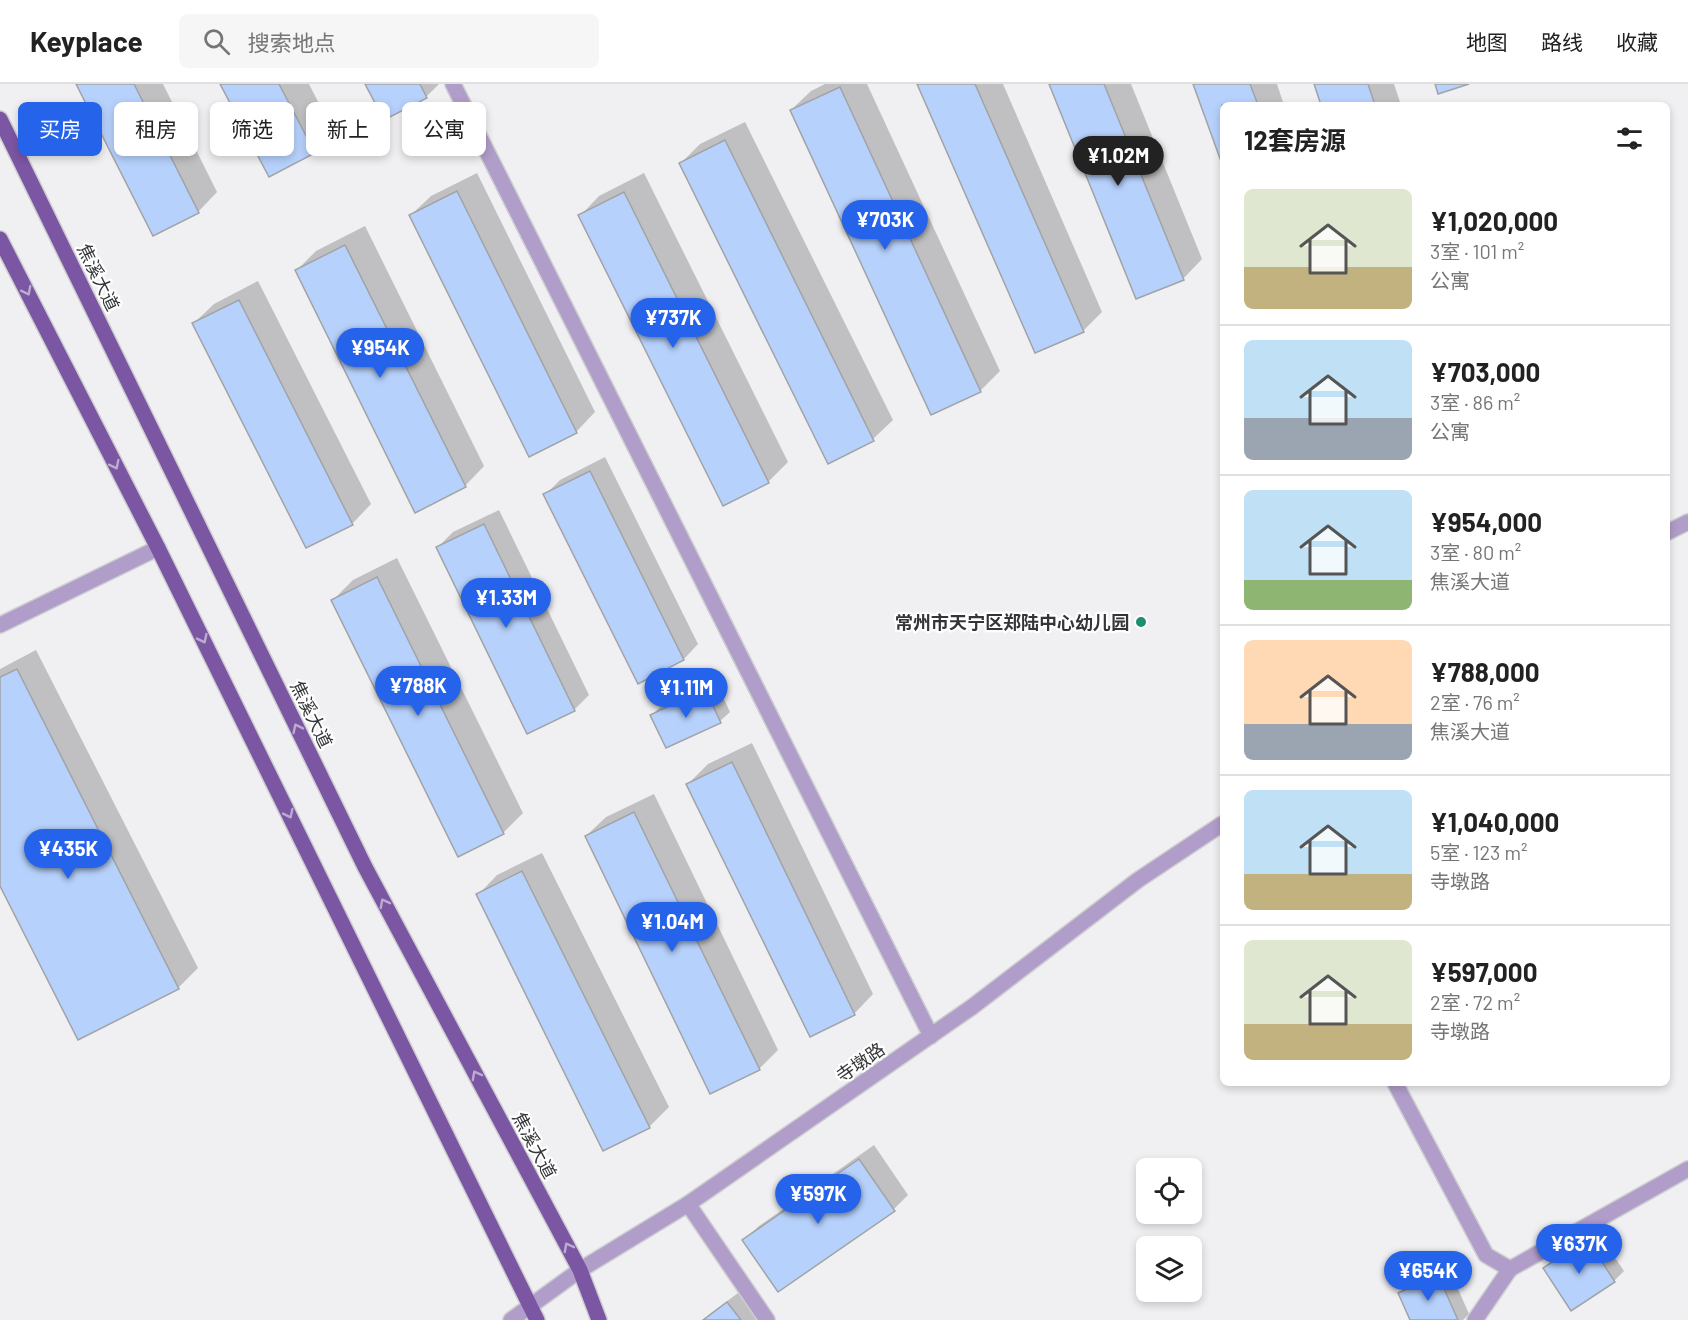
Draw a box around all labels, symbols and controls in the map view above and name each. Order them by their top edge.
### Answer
search box [179,14,599,68]
text: Keyplace [30,24,143,58]
icon: search [200,25,233,58]
text: 搜索地点 [248,29,336,55]
text: 地图 [1466,29,1508,54]
text: 路线 [1541,29,1583,54]
text: 收藏 [1616,29,1658,54]
chip: 买房 [18,102,102,156]
chip: 租房 [114,102,198,156]
chip: 筛选 [210,102,294,156]
chip: 新上 [306,102,390,156]
chip: 公寓 [402,102,486,156]
icon: filters [1613,122,1646,155]
text: 12套房源 [1244,124,1346,155]
pin: ¥1.02M [1069,136,1167,187]
text: ¥1.02M [1087,143,1149,167]
pin: ¥703K [843,200,927,251]
text: ¥1,020,000 [1430,205,1558,236]
text: ¥703K [856,207,914,231]
icon: home [1292,213,1364,285]
text: 3室 · 101 m² [1430,239,1524,263]
street label: 焦溪大道 [73,240,125,314]
text: 公寓 [1430,268,1470,292]
one-way arrow [19,285,31,296]
pin: ¥737K [631,298,715,349]
text: ¥737K [645,305,701,329]
pin: ¥954K [338,328,422,379]
text: ¥954K [350,335,410,359]
text: ¥703,000 [1430,356,1540,387]
icon: home [1292,364,1364,436]
text: 3室 · 86 m² [1430,390,1520,414]
text: 公寓 [1430,419,1470,443]
one-way arrow [108,459,119,469]
text: ¥954,000 [1430,506,1542,537]
icon: home [1292,514,1364,586]
text: 3室 · 80 m² [1430,540,1521,564]
text: 焦溪大道 [1430,569,1510,593]
pin: ¥1.33M [457,578,555,629]
text: ¥1.33M [475,585,537,609]
place label: 常州市天宁区郑陆中心幼儿园 [895,611,1129,633]
marker: 常州市天宁区郑陆中心幼儿园 [1134,615,1148,629]
one-way arrow [195,633,207,644]
text: ¥788,000 [1430,656,1540,687]
icon: home [1292,664,1364,736]
pin: ¥788K [376,666,460,717]
pin: ¥1.11M [637,668,735,719]
text: ¥788K [389,673,447,697]
text: ¥1.11M [659,675,713,699]
street label: 焦溪大道 [286,677,338,751]
text: 2室 · 76 m² [1430,690,1520,714]
text: 焦溪大道 [1430,719,1510,743]
one-way arrow [293,724,305,735]
text: ¥1,040,000 [1430,806,1559,837]
one-way arrow [281,808,293,819]
icon: home [1292,814,1364,886]
pin: ¥435K [26,829,110,880]
text: ¥435K [38,836,98,860]
text: 5室 · 123 m² [1430,840,1527,864]
text: 寺墩路 [1430,869,1490,893]
one-way arrow [380,899,391,909]
pin: ¥1.04M [623,902,721,953]
text: ¥1.04M [640,909,704,933]
text: ¥597,000 [1430,956,1538,987]
icon: home [1292,964,1364,1036]
text: 2室 · 72 m² [1430,990,1520,1014]
text: 寺墩路 [1430,1019,1490,1043]
street label: 寺墩路 [832,1038,888,1086]
one-way arrow [472,1071,483,1081]
street label: 焦溪大道 [508,1108,562,1182]
map controls [1136,1158,1202,1302]
button: locate [1136,1158,1202,1224]
pin: ¥597K [776,1174,860,1225]
text: ¥597K [789,1181,847,1205]
pin: ¥637K [1537,1224,1621,1275]
text: ¥637K [1550,1231,1608,1255]
button: layers [1136,1236,1202,1302]
one-way arrow [563,1242,575,1253]
pin: ¥654K [1386,1251,1470,1302]
text: ¥654K [1398,1258,1458,1282]

